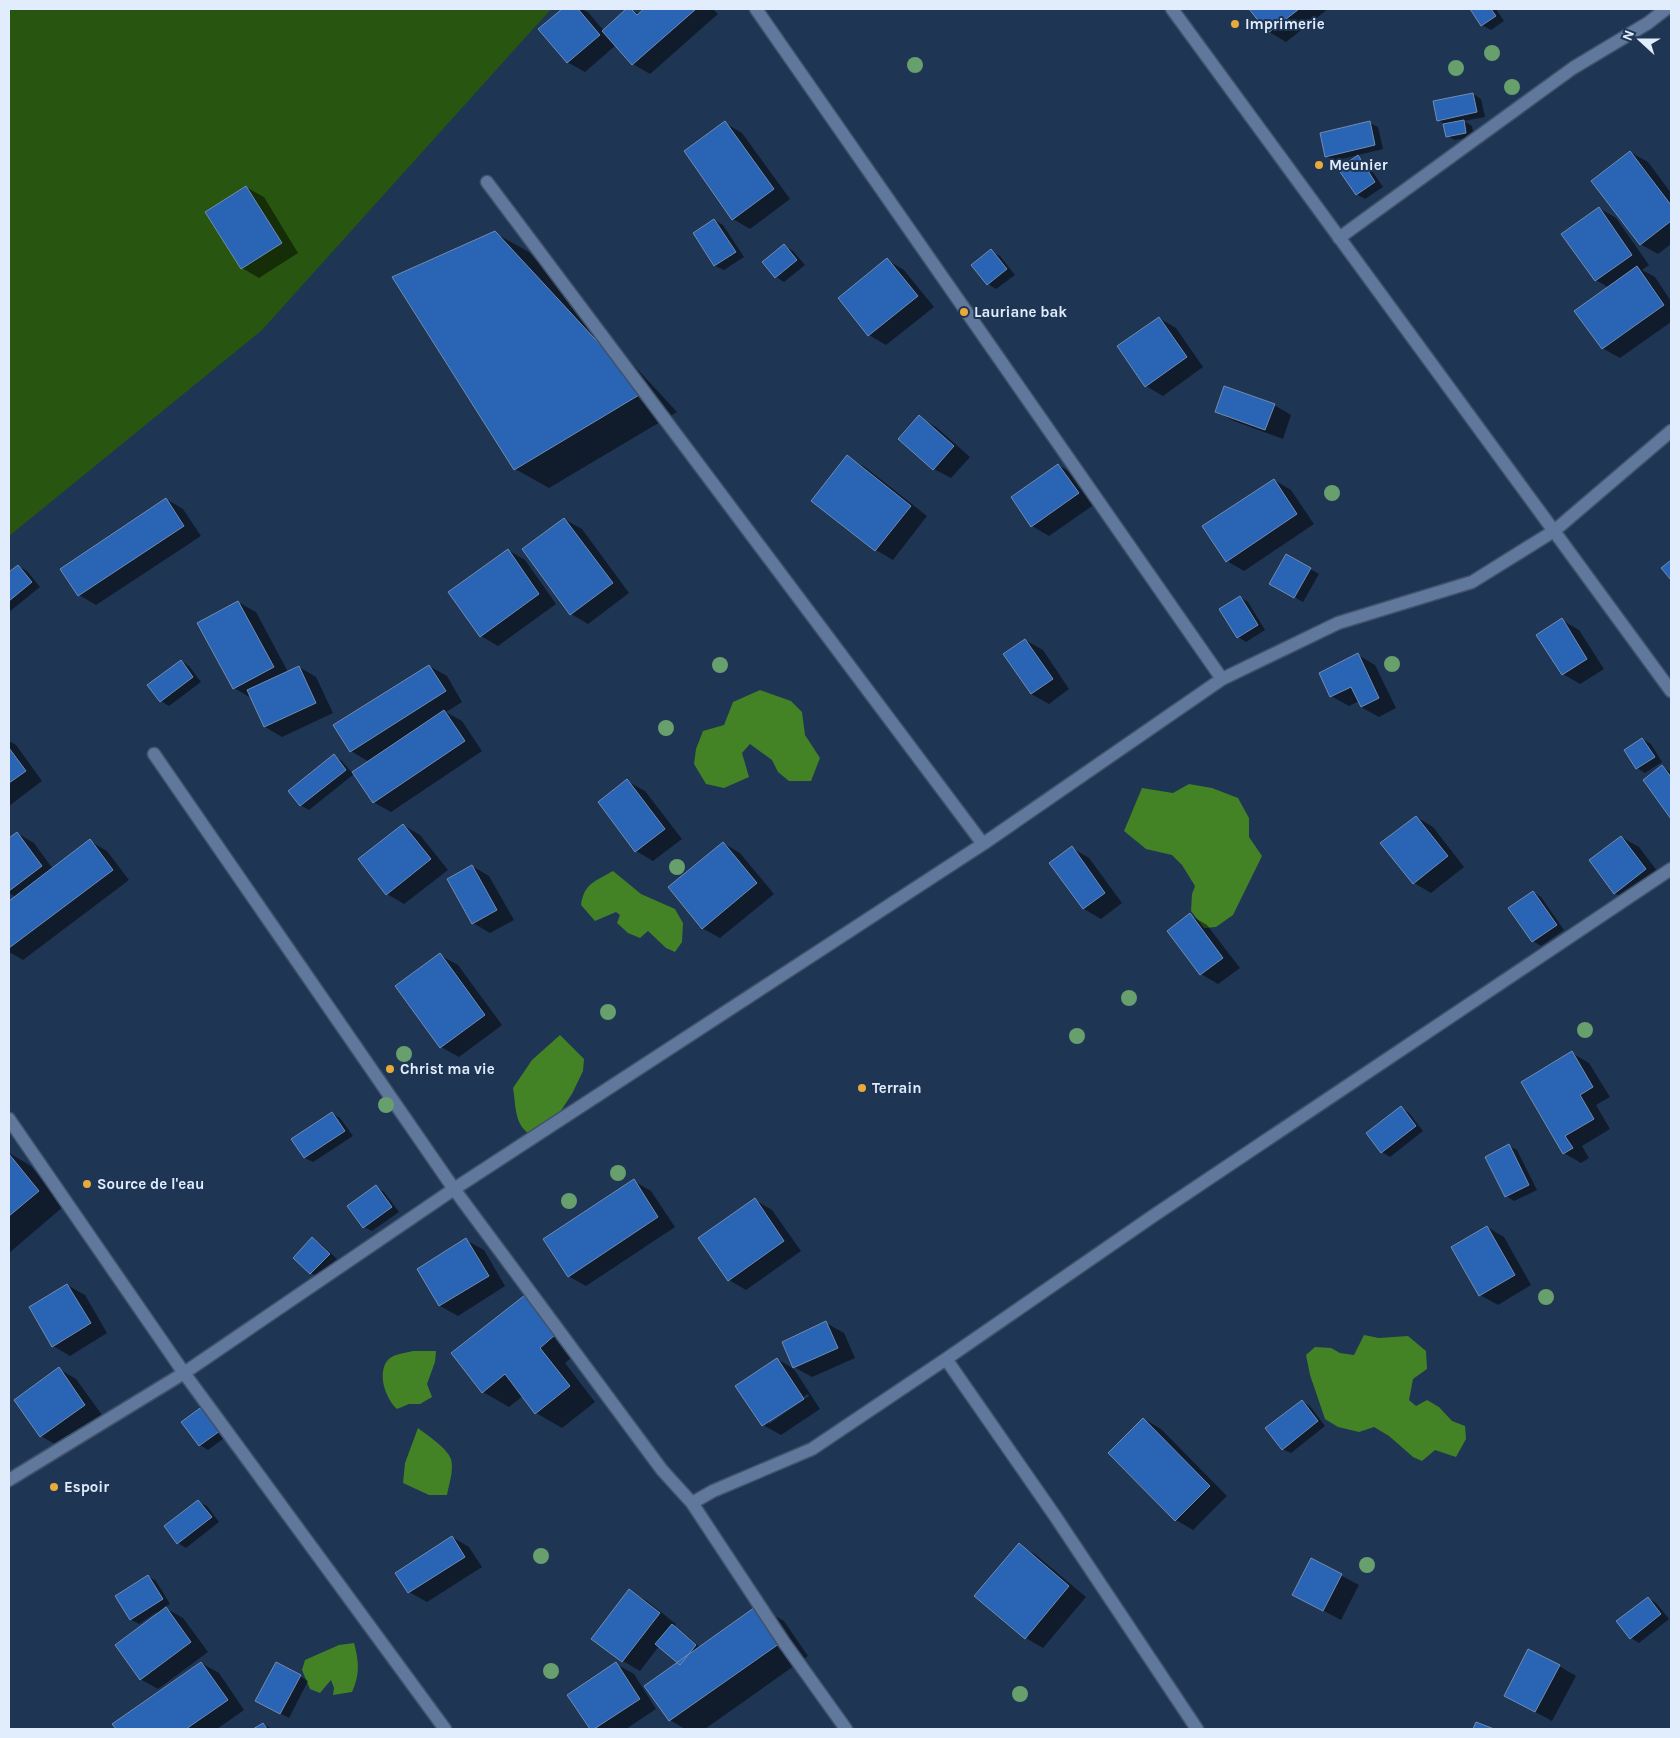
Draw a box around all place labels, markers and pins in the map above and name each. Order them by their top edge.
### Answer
place label: Imprimerie [1245,15,1325,33]
marker: Imprimerie [1229,18,1241,30]
place label: Meunier [1329,156,1388,174]
marker: Meunier [1313,159,1325,171]
place label: Lauriane bak [974,303,1067,321]
marker: Lauriane bak [958,306,970,318]
place label: Christ ma vie [400,1060,495,1078]
marker: Christ ma vie [384,1063,396,1075]
place label: Terrain [872,1079,922,1097]
marker: Terrain [856,1082,868,1094]
place label: Source de l'eau [97,1175,204,1193]
marker: Source de l'eau [81,1178,93,1190]
place label: Espoir [64,1478,109,1496]
marker: Espoir [48,1481,60,1493]

